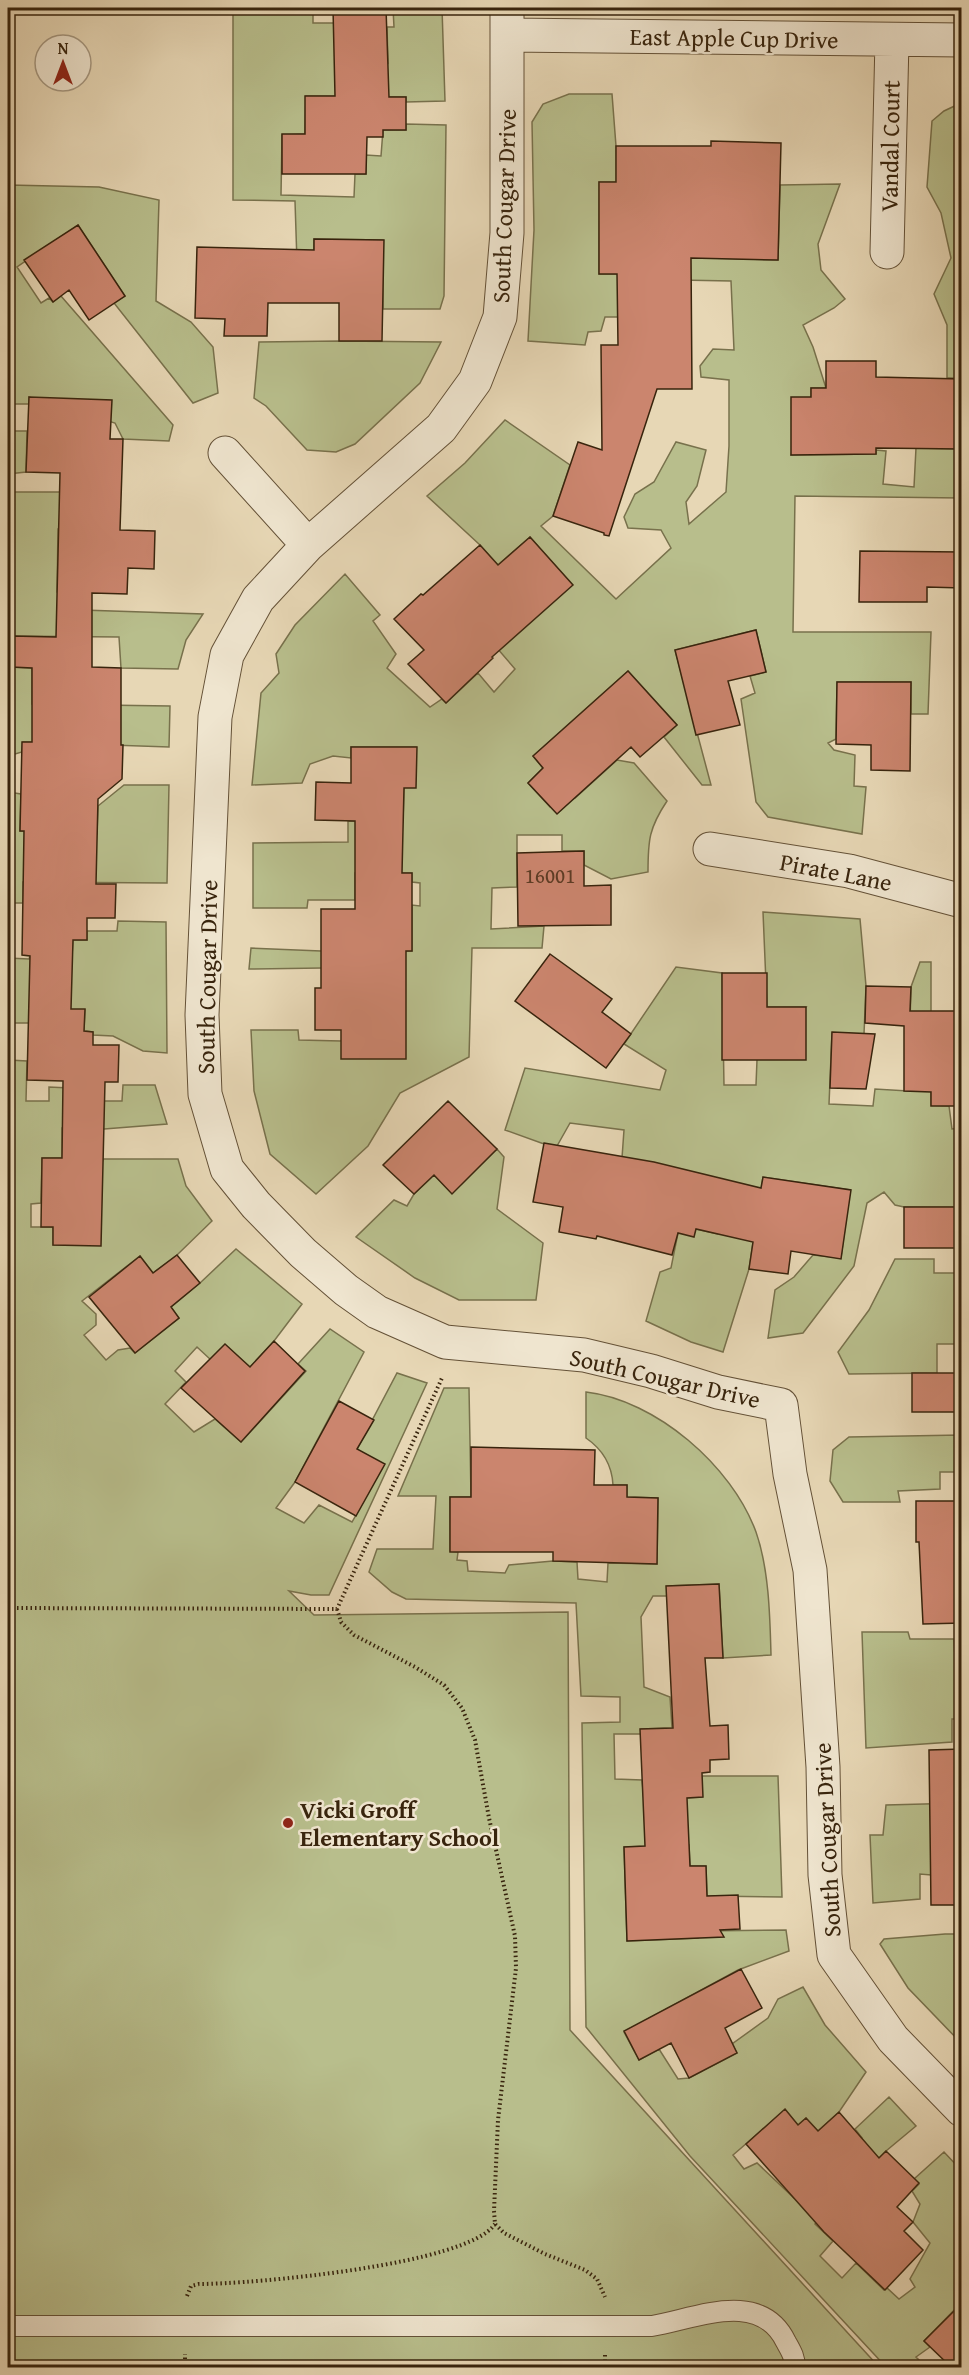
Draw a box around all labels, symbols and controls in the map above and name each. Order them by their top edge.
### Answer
street label: East Apple Cup Drive [629,19,839,57]
north arrow [33,33,93,93]
text: N [58,36,69,60]
street label: Vandal Court [871,79,909,212]
street label: South Cougar Drive [483,108,525,304]
street label: Pirate Lane [777,844,895,900]
house number: 16001 [525,860,575,891]
street label: South Cougar Drive [188,879,226,1075]
street label: South Cougar Drive [566,1339,764,1417]
street label: South Cougar Drive [804,1742,850,1938]
place label: Vicki Groff Elementary School [300,1792,500,1855]
marker: Vicki Groff Elementary School [281,1816,295,1830]

